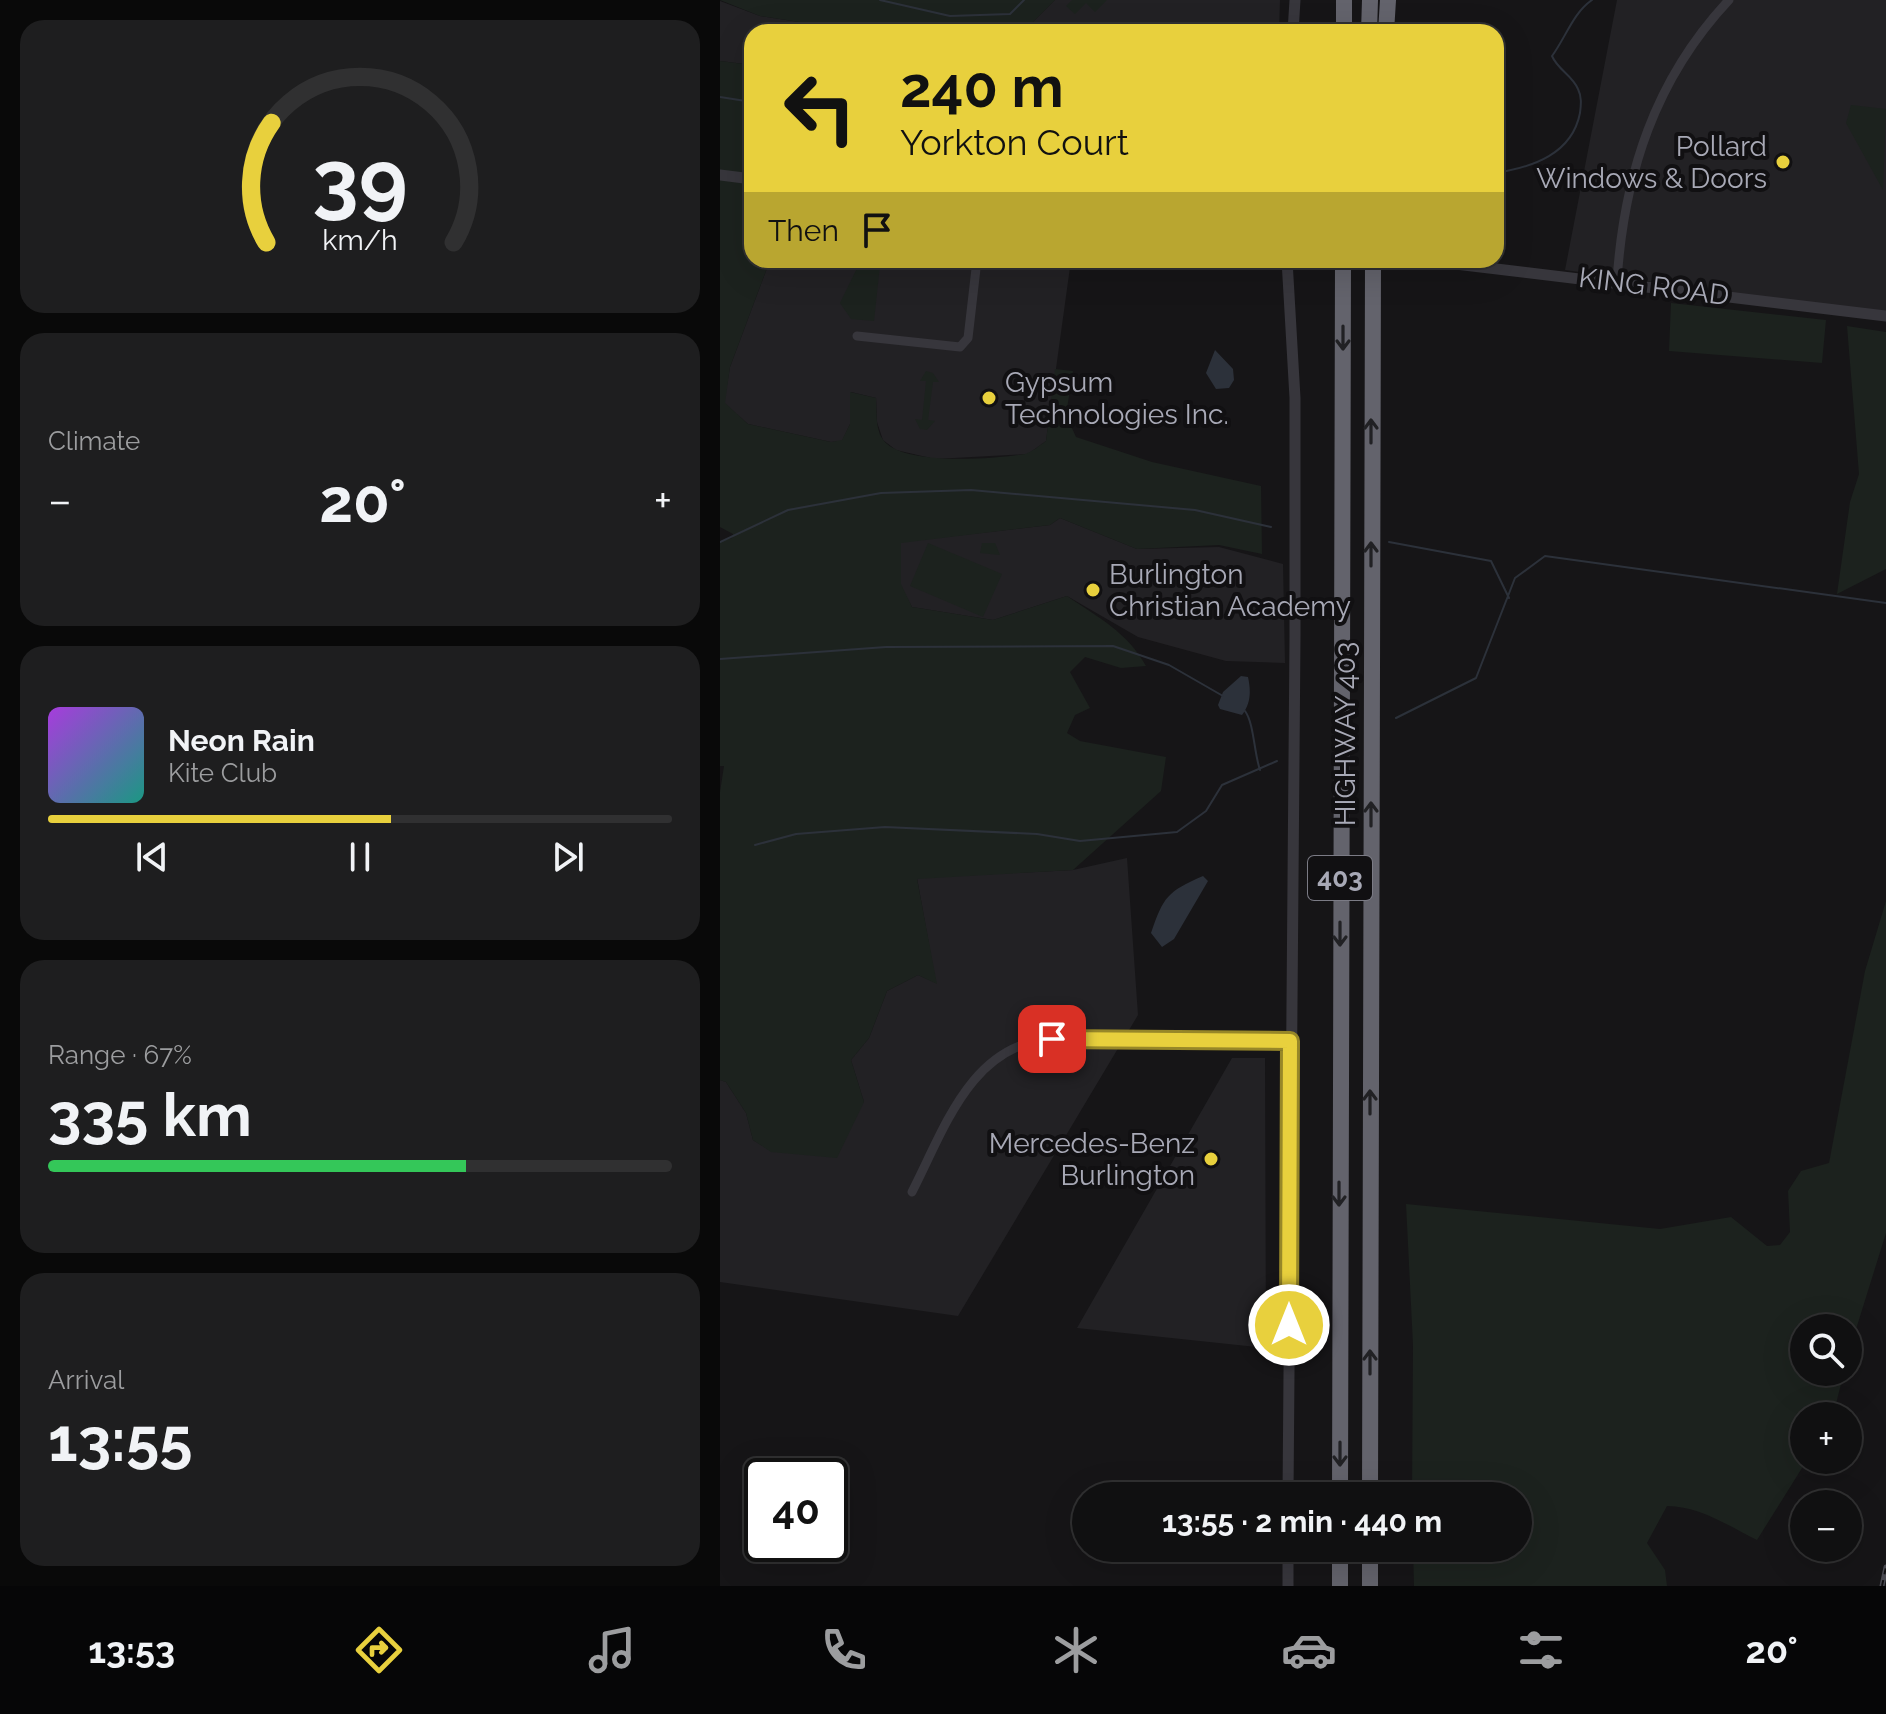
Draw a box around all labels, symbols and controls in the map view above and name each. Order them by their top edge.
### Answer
text: 240 m [900,54,1064,120]
icon: left [768,56,872,160]
text: Yorkton Court [900,121,1129,163]
text: 39 [312,130,408,227]
place label: Pollard Windows & Doors [1536,130,1767,195]
marker: Pollard Windows & Doors [1774,153,1792,171]
icon: arrive [855,208,899,252]
text: Then [768,213,839,248]
text: km/h [322,223,398,257]
street label: KING ROAD [1577,261,1731,312]
one-way arrow [1335,324,1351,351]
place label: Gypsum Technologies Inc. [1005,366,1229,431]
marker: Gypsum Technologies Inc. [980,389,998,407]
one-way arrow [1363,418,1379,445]
text: Climate [48,426,140,456]
text: 20° [319,466,406,536]
text: − [48,475,72,526]
text: + [654,475,672,526]
one-way arrow [1363,541,1379,568]
place label: Burlington Christian Academy [1109,558,1351,623]
marker: Burlington Christian Academy [1084,581,1102,599]
street label: HIGHWAY 403 [1329,642,1362,826]
text: Neon Rain [168,723,315,758]
text: Kite Club [168,758,277,788]
one-way arrow [1363,801,1379,828]
icon: previous [130,835,174,879]
icon: pause [338,835,382,879]
icon: next [546,835,590,879]
road number: 403 [1308,856,1372,900]
one-way arrow [1332,920,1348,947]
pin [1018,1005,1086,1073]
icon: arrive [1030,1017,1074,1061]
text: Range · 67% [48,1040,192,1070]
text: 335 km [48,1080,252,1150]
one-way arrow [1362,1089,1378,1116]
place label: Mercedes-Benz Burlington [989,1127,1195,1192]
marker: Mercedes-Benz Burlington [1202,1150,1220,1168]
one-way arrow [1331,1180,1347,1207]
position arrow [1247,1283,1331,1367]
map controls [1790,1314,1862,1562]
button: search [1790,1314,1862,1386]
one-way arrow [1362,1349,1378,1376]
text: Arrival [48,1365,124,1395]
button: + [1790,1402,1862,1474]
text: 13:55 [48,1405,192,1475]
one-way arrow [1332,1440,1348,1467]
speed limit sign: 40 [744,1458,848,1562]
button: − [1790,1490,1862,1562]
text: 13:55 · 2 min · 440 m [1162,1504,1442,1539]
icon: directions [351,1622,407,1678]
icon: music [584,1622,640,1678]
icon: phone [816,1622,872,1678]
icon: climate [1048,1622,1104,1678]
icon: car [1281,1622,1337,1678]
icon: filters [1513,1622,1569,1678]
text: 13:53 [88,1629,175,1671]
text: 20° [1746,1629,1798,1671]

